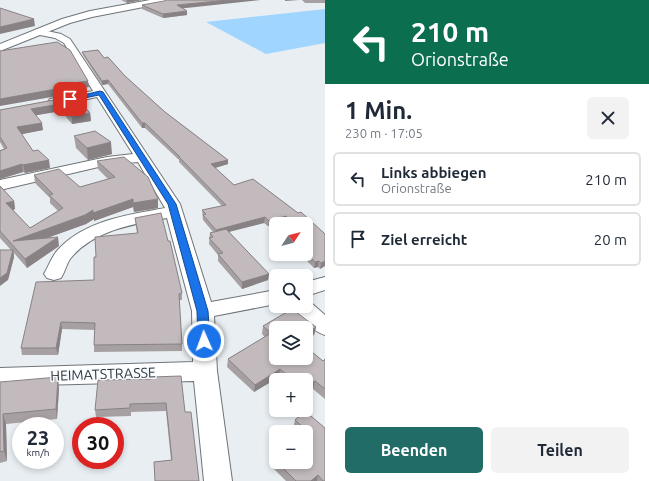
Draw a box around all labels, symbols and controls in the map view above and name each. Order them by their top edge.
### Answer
icon: left [345,16,397,68]
text: 210 m [411,16,489,47]
text: Orionstraße [411,49,509,69]
pin [53,82,87,116]
icon: arrive [59,88,81,110]
text: 1 Min. [345,97,412,124]
button: close [587,97,629,139]
text: 230 m · 17:05 [345,126,423,140]
text: Links abbiegen [381,164,486,181]
icon: left [347,168,369,190]
text: 210 m [585,171,627,188]
text: Orionstraße [381,181,452,195]
north arrow [269,217,313,261]
map controls [269,217,313,469]
icon: arrive [347,228,369,250]
text: Ziel erreicht [381,231,467,248]
text: 20 m [594,231,627,248]
button: search [269,269,313,313]
position arrow [183,320,225,362]
button: layers [269,321,313,365]
street label: HEIMATSTRASSE [50,364,156,384]
button: + [269,373,313,417]
speed limit sign: 30 [72,417,124,469]
button: − [269,425,313,469]
text: 23 [27,426,49,449]
button: Beenden [345,427,483,473]
button: Teilen [491,427,629,473]
text: km/h [26,447,50,458]

